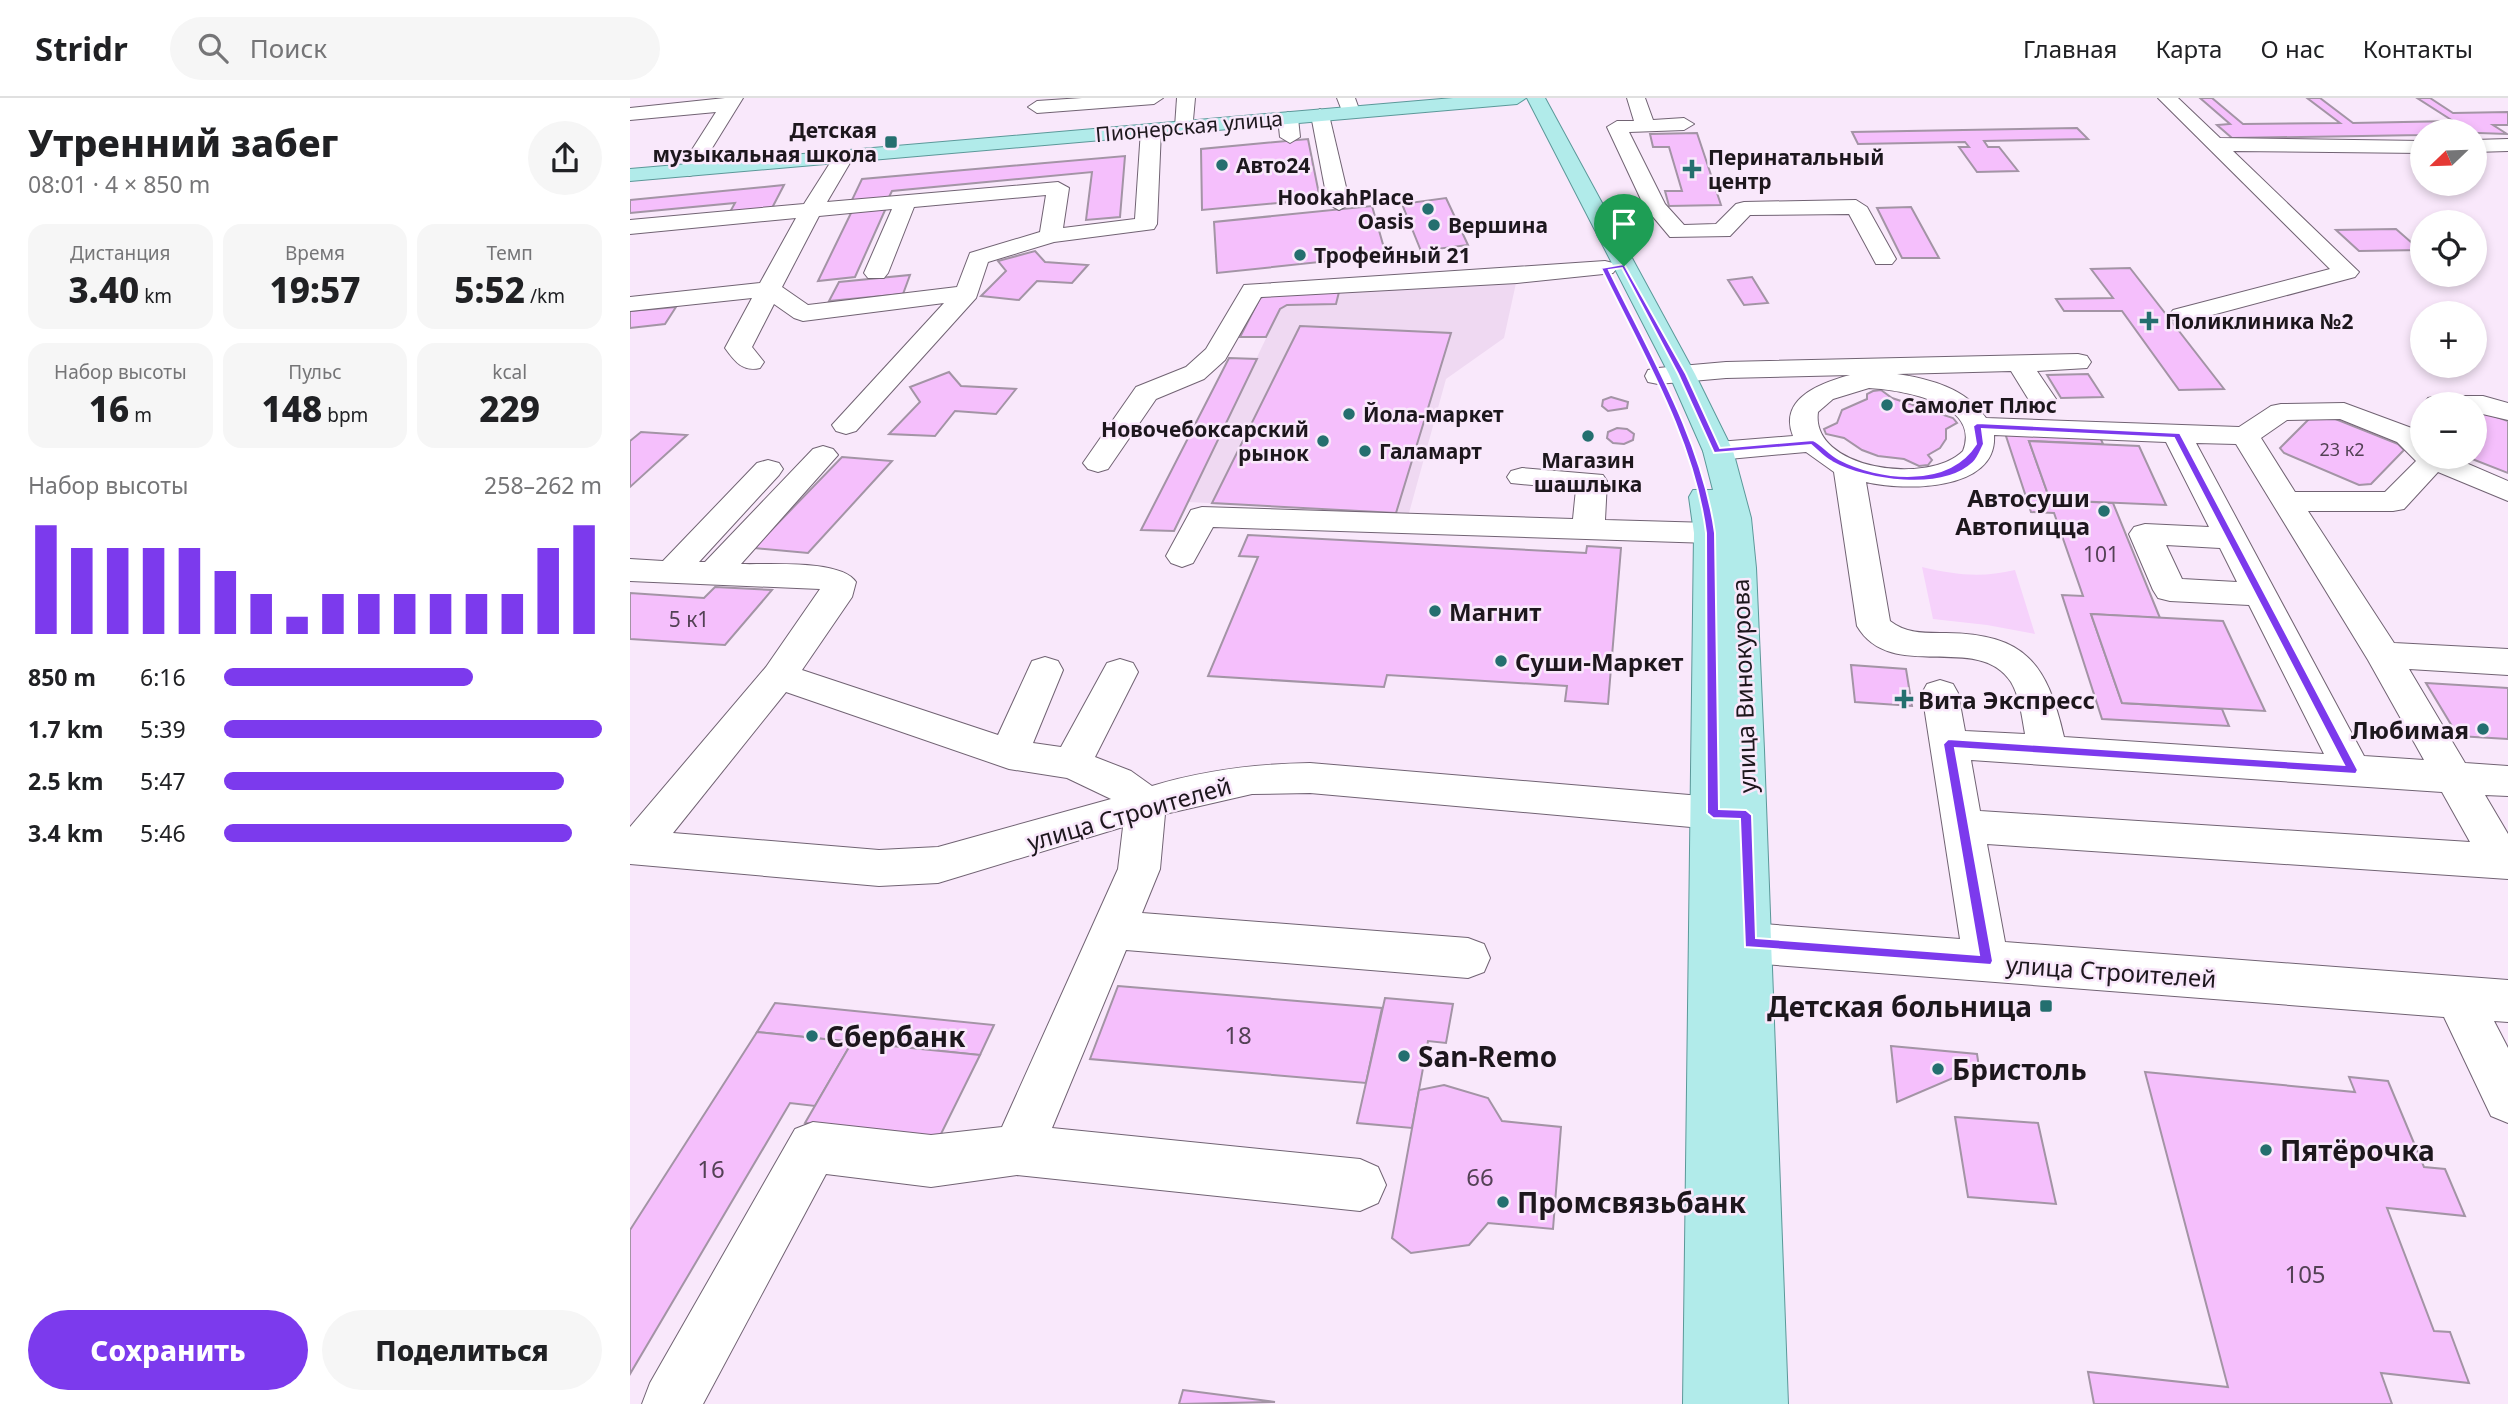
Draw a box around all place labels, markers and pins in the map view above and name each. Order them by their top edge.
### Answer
place label: Детская музыкальная школа [653,116,877,168]
marker: Детская музыкальная школа [883,134,899,150]
place label: Перинатальный центр [1708,143,1884,195]
place label: Авто24 [1236,151,1310,179]
marker: Авто24 [1214,157,1230,173]
marker: Перинатальный центр [1682,159,1702,179]
place label: HookahPlace Oasis [1277,183,1414,235]
pin [1594,194,1654,266]
marker: HookahPlace Oasis [1420,201,1436,217]
place label: Вершина [1448,211,1548,239]
marker: Вершина [1426,217,1442,233]
place label: Трофейный 21 [1314,241,1471,269]
marker: Трофейный 21 [1292,247,1308,263]
place label: Поликлиника №2 [2165,307,2353,335]
marker: Поликлиника №2 [2139,311,2159,331]
place label: Самолет Плюс [1901,391,2057,419]
marker: Самолет Плюс [1879,397,1895,413]
place label: Йола-маркет [1363,400,1504,428]
marker: Йола-маркет [1341,406,1357,422]
place label: Новочебоксарский рынок [1101,415,1309,467]
marker: Магазин шашлыка [1580,428,1596,444]
marker: Новочебоксарский рынок [1315,433,1331,449]
place label: Галамарт [1379,437,1482,465]
marker: Галамарт [1357,443,1373,459]
place label: Магазин шашлыка [1534,446,1642,498]
place label: Автосуши Автопицца [1955,481,2090,542]
marker: Автосуши Автопицца [2096,503,2112,519]
place label: Магнит [1449,595,1541,628]
marker: Магнит [1427,603,1443,619]
place label: Суши-Маркет [1515,645,1683,678]
marker: Суши-Маркет [1493,653,1509,669]
place label: Вита Экспресс [1918,683,2095,716]
marker: Вита Экспресс [1896,691,1912,707]
place label: Любимая [2351,713,2469,746]
marker: Любимая [2475,721,2491,737]
place label: Детская больница [1767,987,2032,1025]
marker: Детская больница [2038,998,2054,1014]
place label: Сбербанк [826,1017,966,1055]
marker: Сбербанк [804,1028,820,1044]
place label: San-Remo [1418,1037,1557,1075]
marker: San-Remo [1396,1048,1412,1064]
place label: Бристоль [1952,1050,2087,1088]
marker: Бристоль [1930,1061,1946,1077]
place label: Пятёрочка [2280,1131,2435,1169]
marker: Пятёрочка [2258,1142,2274,1158]
place label: Промсвязьбанк [1517,1183,1747,1221]
marker: Промсвязьбанк [1495,1194,1511,1210]

